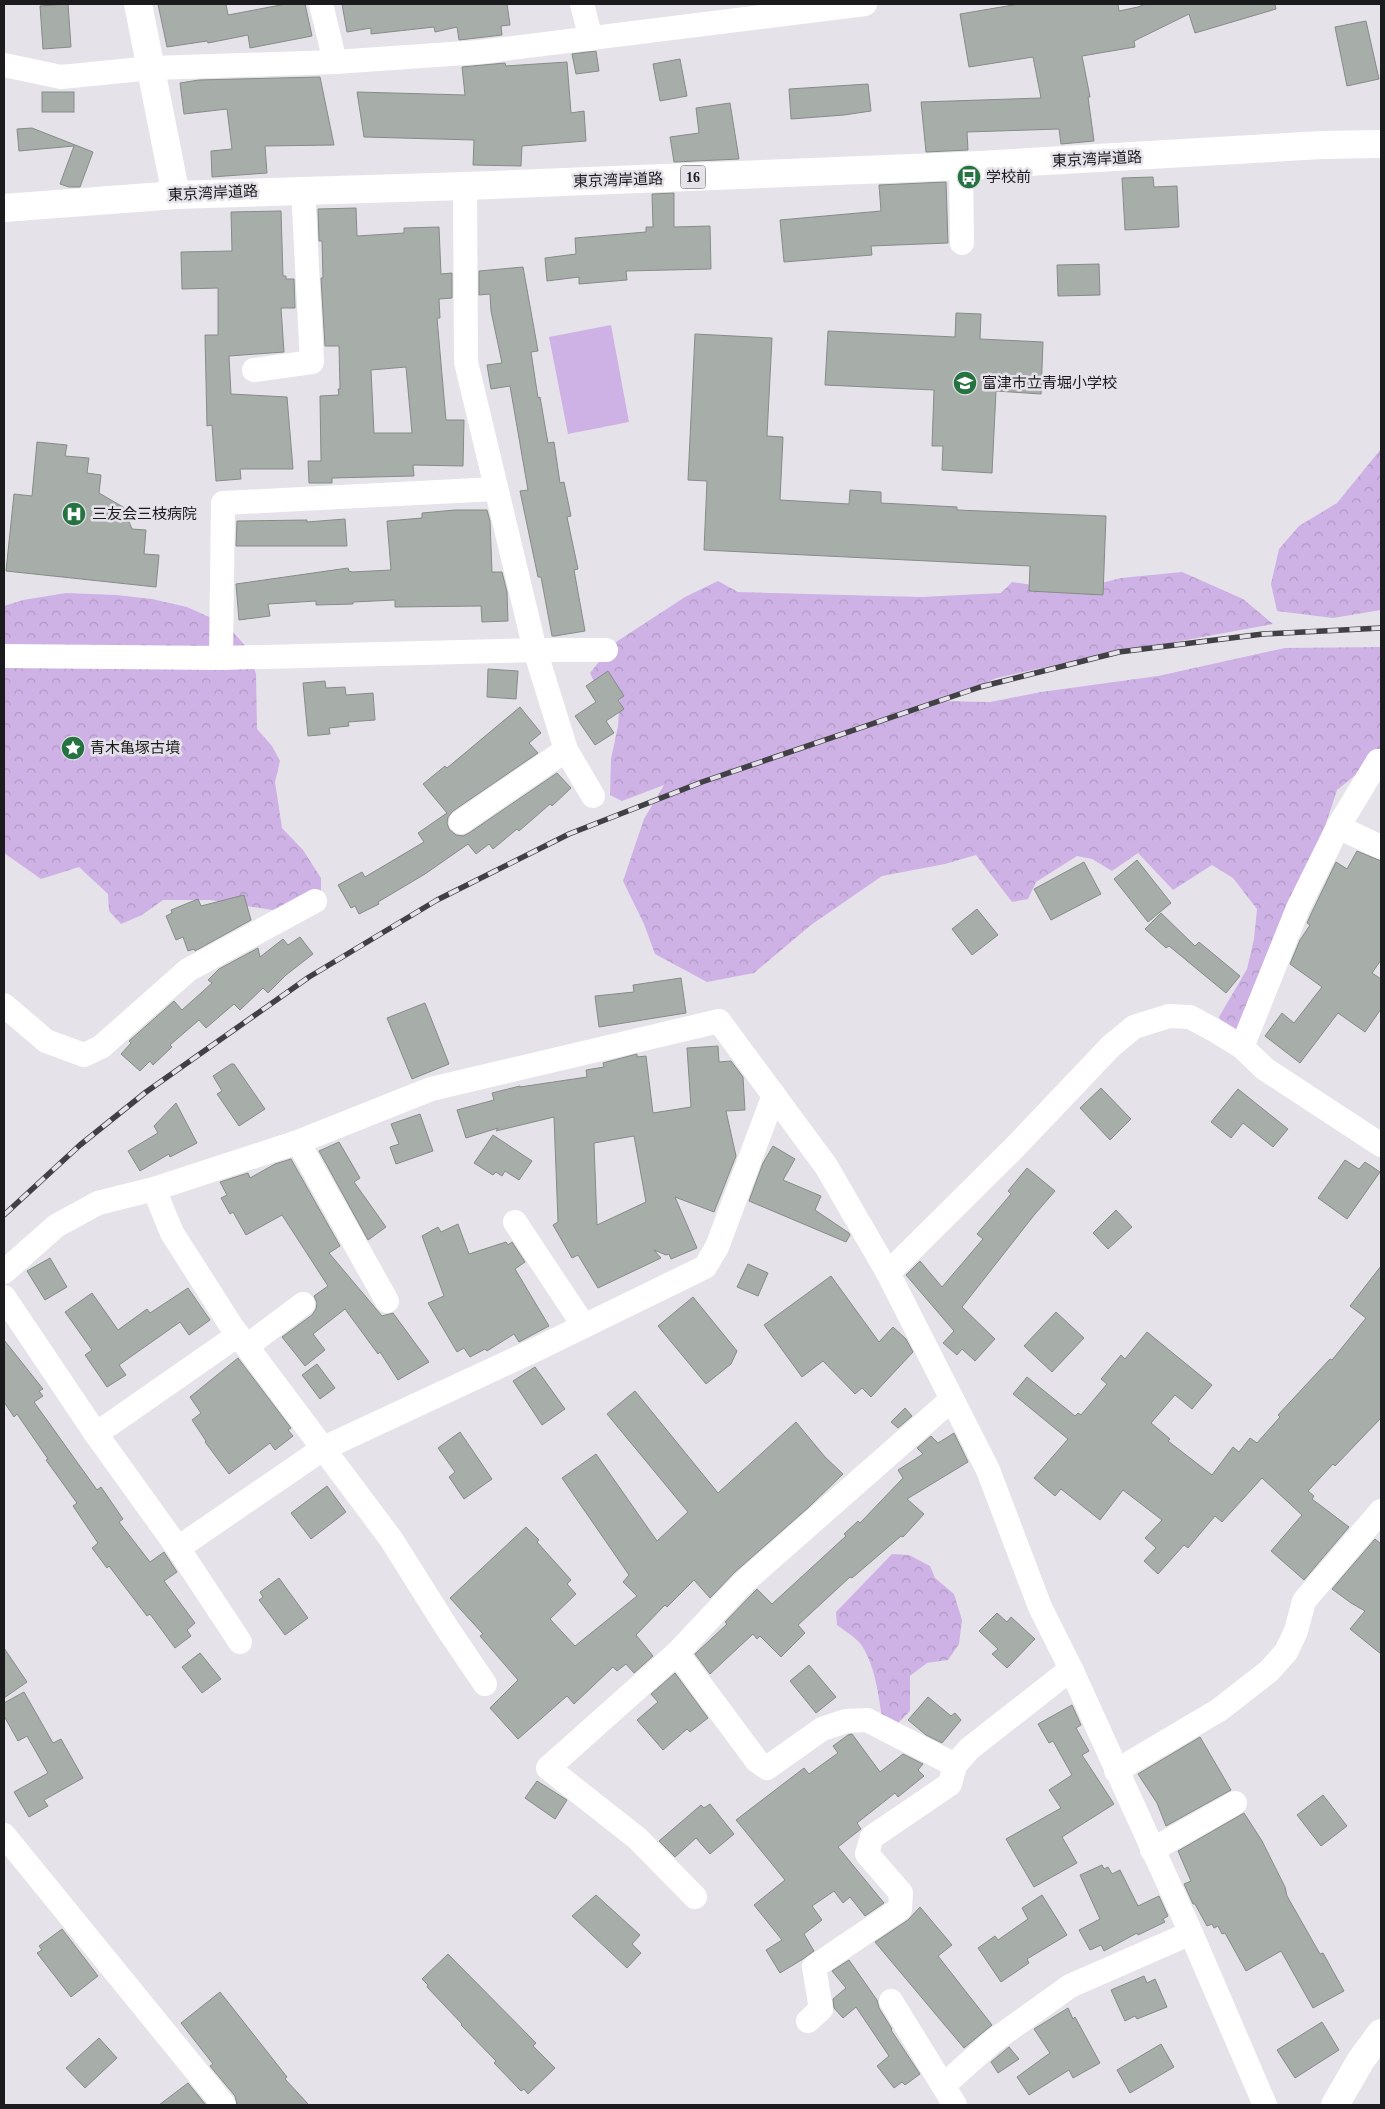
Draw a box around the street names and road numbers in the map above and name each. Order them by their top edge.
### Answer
street label: 東京湾岸道路 [1052,149,1142,169]
road number: 16 [680,166,706,188]
street label: 東京湾岸道路 [573,170,663,190]
street label: 東京湾岸道路 [168,183,258,203]

